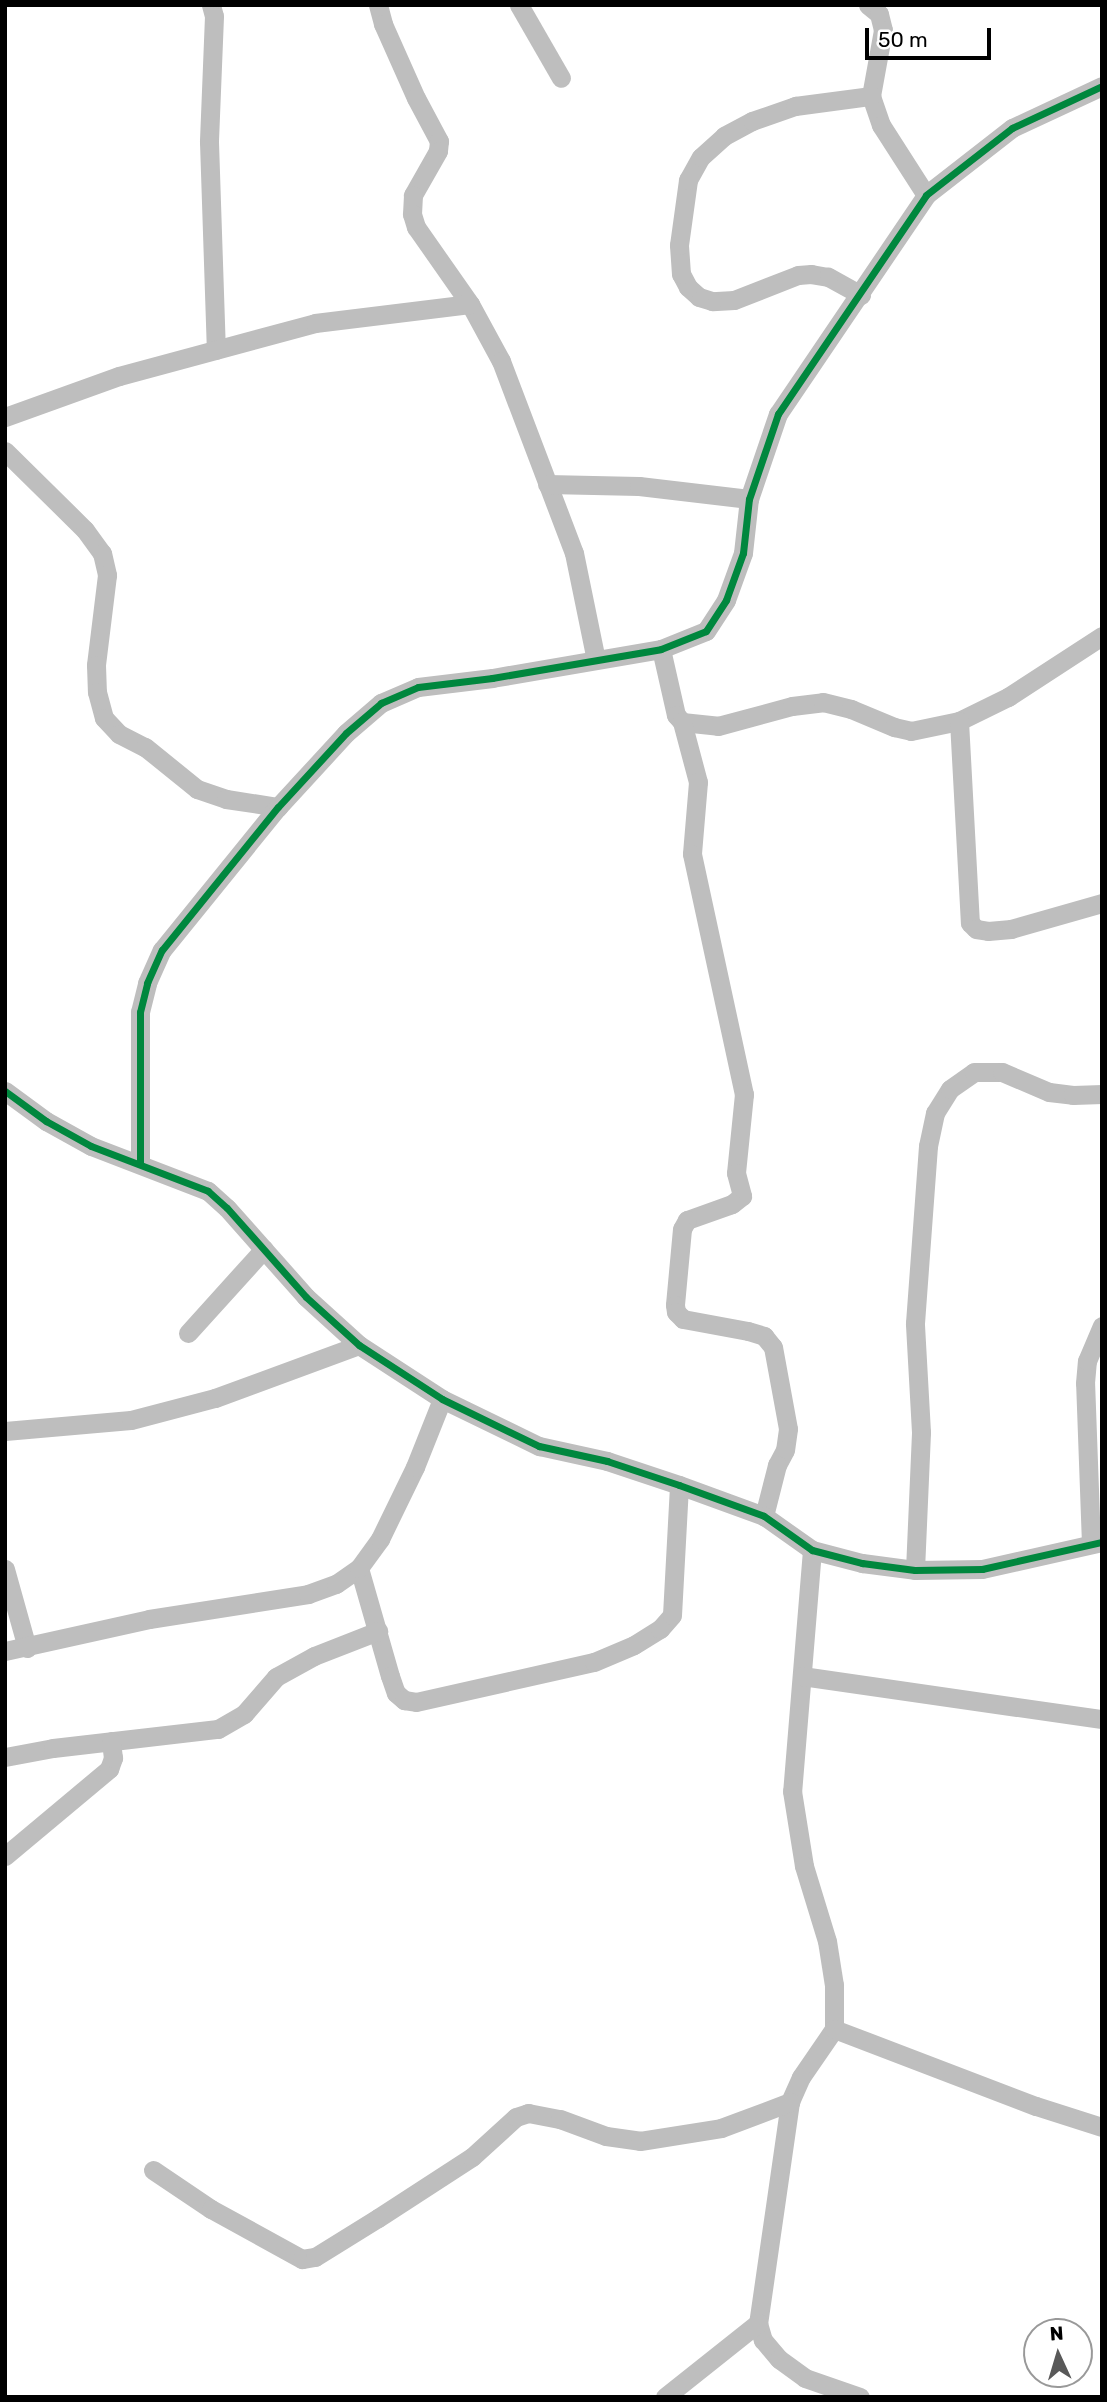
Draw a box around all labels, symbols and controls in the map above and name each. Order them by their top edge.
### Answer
scale bar [869,14,995,58]
text: 50 m [878,27,928,52]
north arrow [1023,2318,1093,2388]
text: N [1049,2322,1064,2345]

